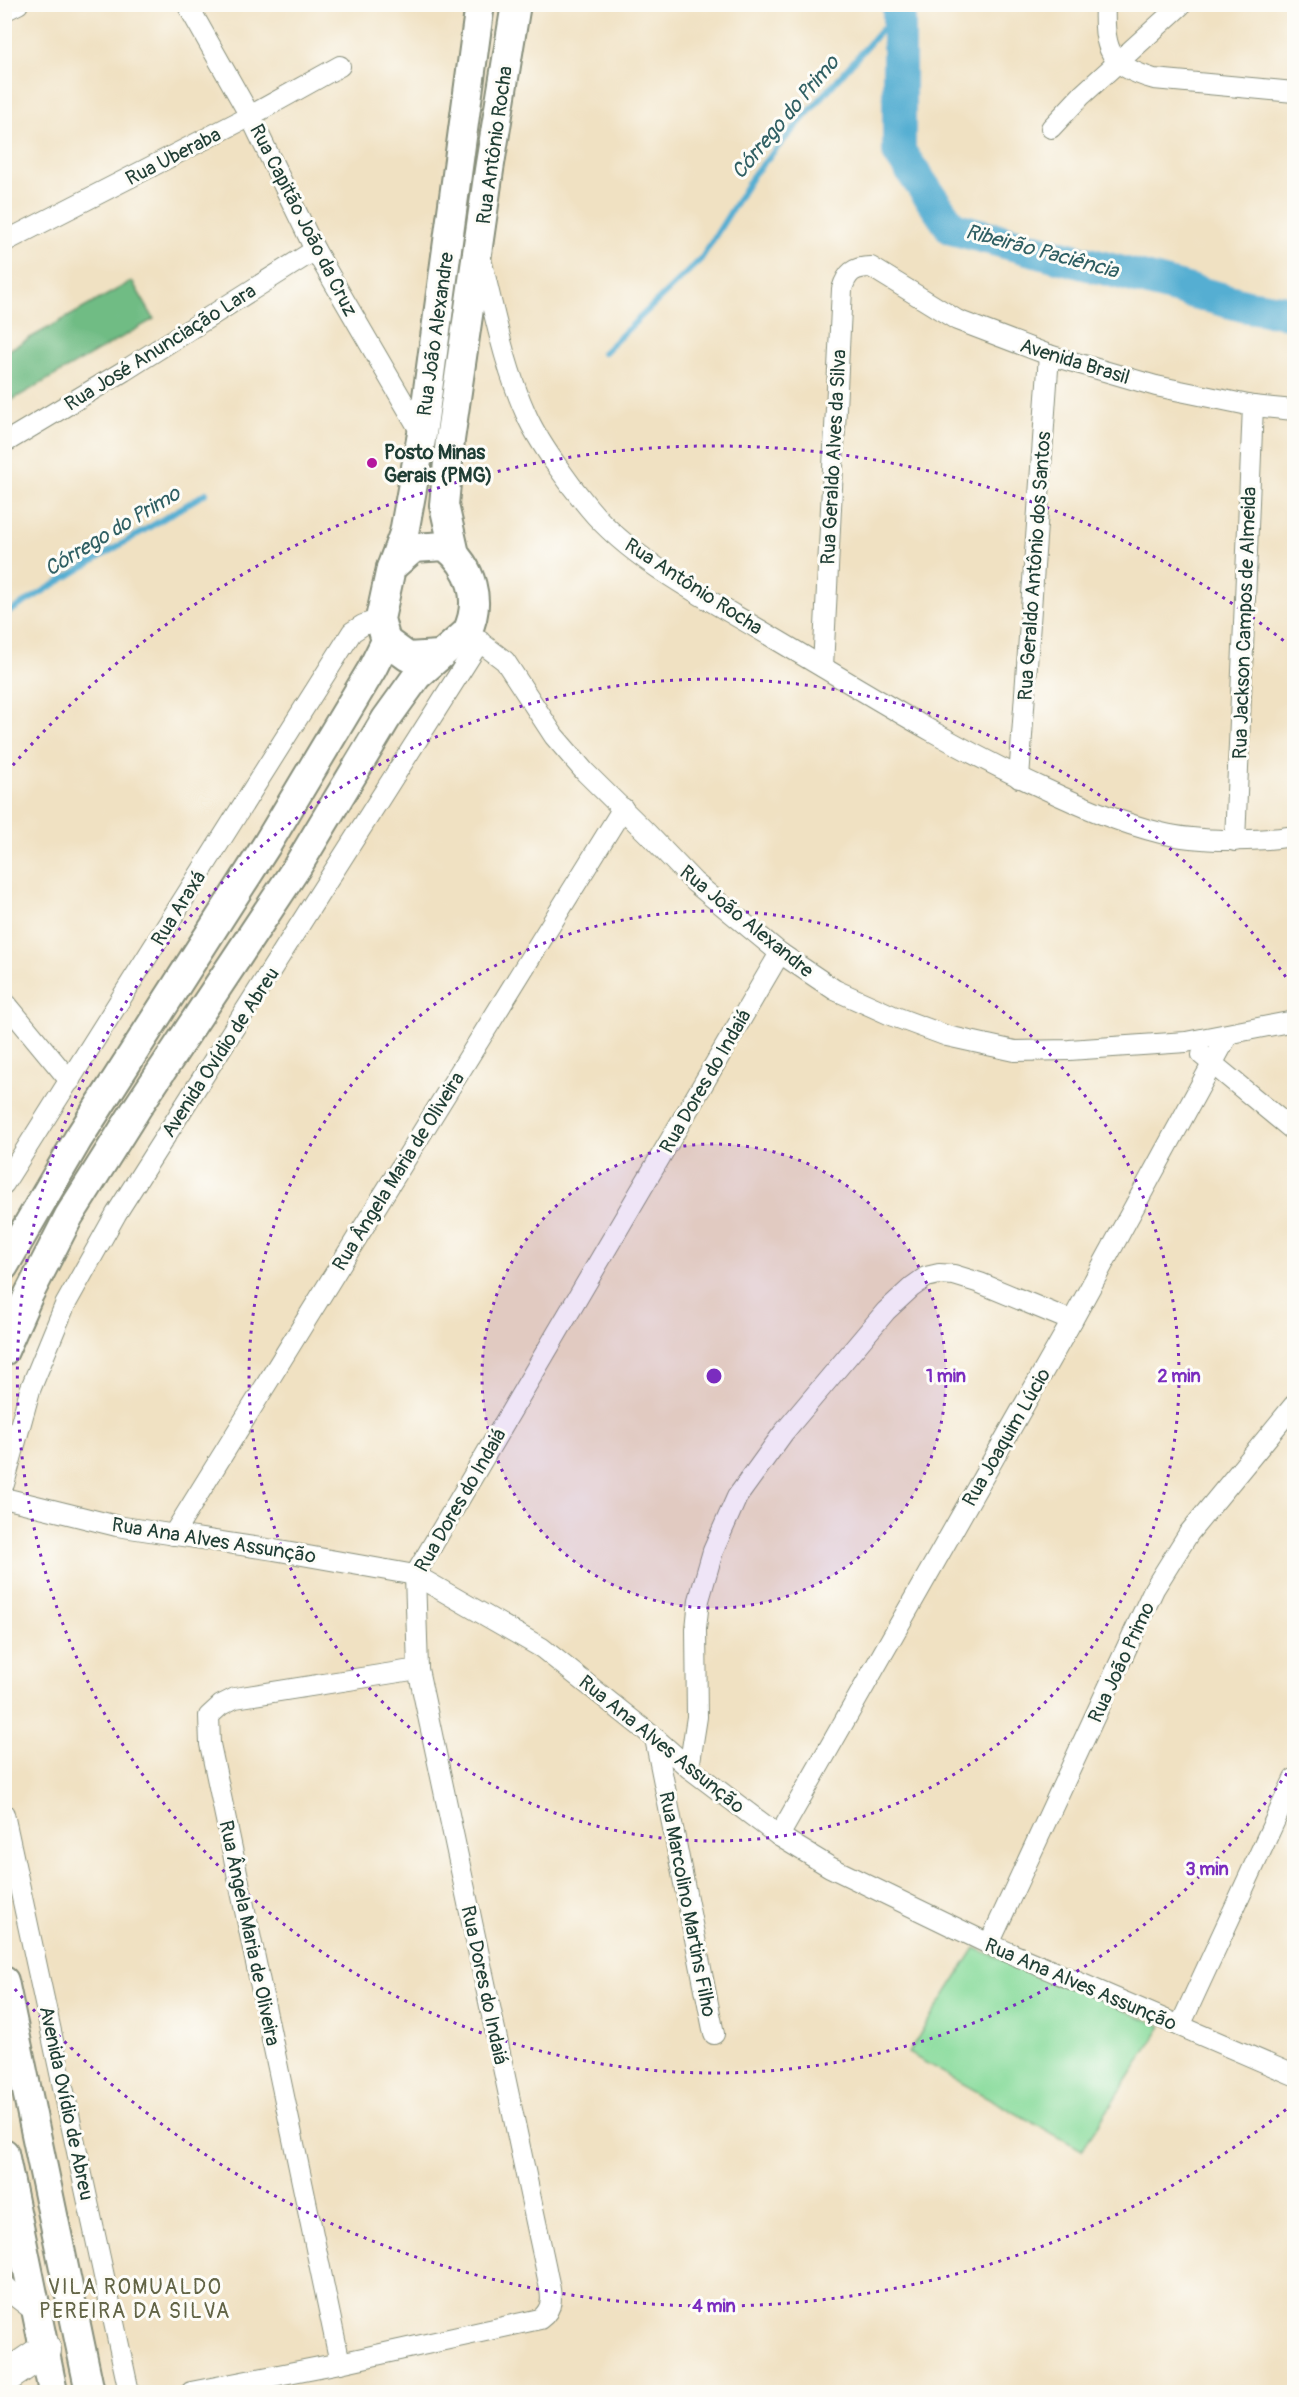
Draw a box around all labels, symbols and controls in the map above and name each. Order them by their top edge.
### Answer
water label: Córrego do Primo [726,49,846,185]
street label: Rua Antônio Rocha [471,64,518,226]
street label: Rua Capitão João da Cruz [244,120,363,321]
street label: Rua Uberaba [121,122,225,191]
water label: Ribeirão Paciência [963,218,1122,285]
street label: Rua João Alexandre [412,250,459,418]
street label: Rua José Anunciação Lara [60,278,261,417]
street label: Avenida Brasil [1017,333,1133,390]
street label: Rua Geraldo Alves da Silva [815,349,852,565]
street label: Rua Geraldo Antônio dos Santos [1013,431,1056,701]
place label: Posto Minas Gerais (PMG) [384,440,493,488]
marker: Posto Minas Gerais (PMG) [365,456,379,470]
water label: Córrego do Primo [40,479,186,582]
street label: Rua Jackson Campos de Almeida [1227,486,1262,760]
street label: Rua Antônio Rocha [620,533,767,640]
street label: Rua João Alexandre [675,860,819,983]
street label: Rua Araxá [146,866,211,951]
street label: Avenida Ovídio de Abreu [156,962,285,1142]
street label: Rua Dores do Indaiá [654,1005,757,1158]
street label: Rua Ângela Maria de Oliveira [327,1067,470,1275]
street label: Rua Joaquim Lúcio [957,1363,1056,1511]
text: 1 min [926,1365,966,1388]
text: 2 min [1157,1365,1201,1388]
centre of rings [704,1366,724,1386]
street label: Rua Dores do Indaiá [409,1424,512,1577]
street label: Rua Ana Alves Assunção [110,1512,318,1569]
street label: Rua João Primo [1083,1598,1160,1727]
street label: Rua Ana Alves Assunção [574,1670,750,1819]
street label: Rua Marcolino Martins Filho [653,1789,722,2019]
street label: Rua Ângela Maria de Oliveira [213,1818,286,2048]
text: 3 min [1185,1858,1229,1881]
street label: Rua Dores do Indaiá [455,1903,514,2067]
street label: Rua Ana Alves Assunção [981,1933,1181,2036]
street label: Avenida Ovídio de Abreu [34,2004,99,2203]
district label: VILA ROMUALDO PEREIRA DA SILVA [39,2274,231,2325]
text: 4 min [692,2295,736,2318]

